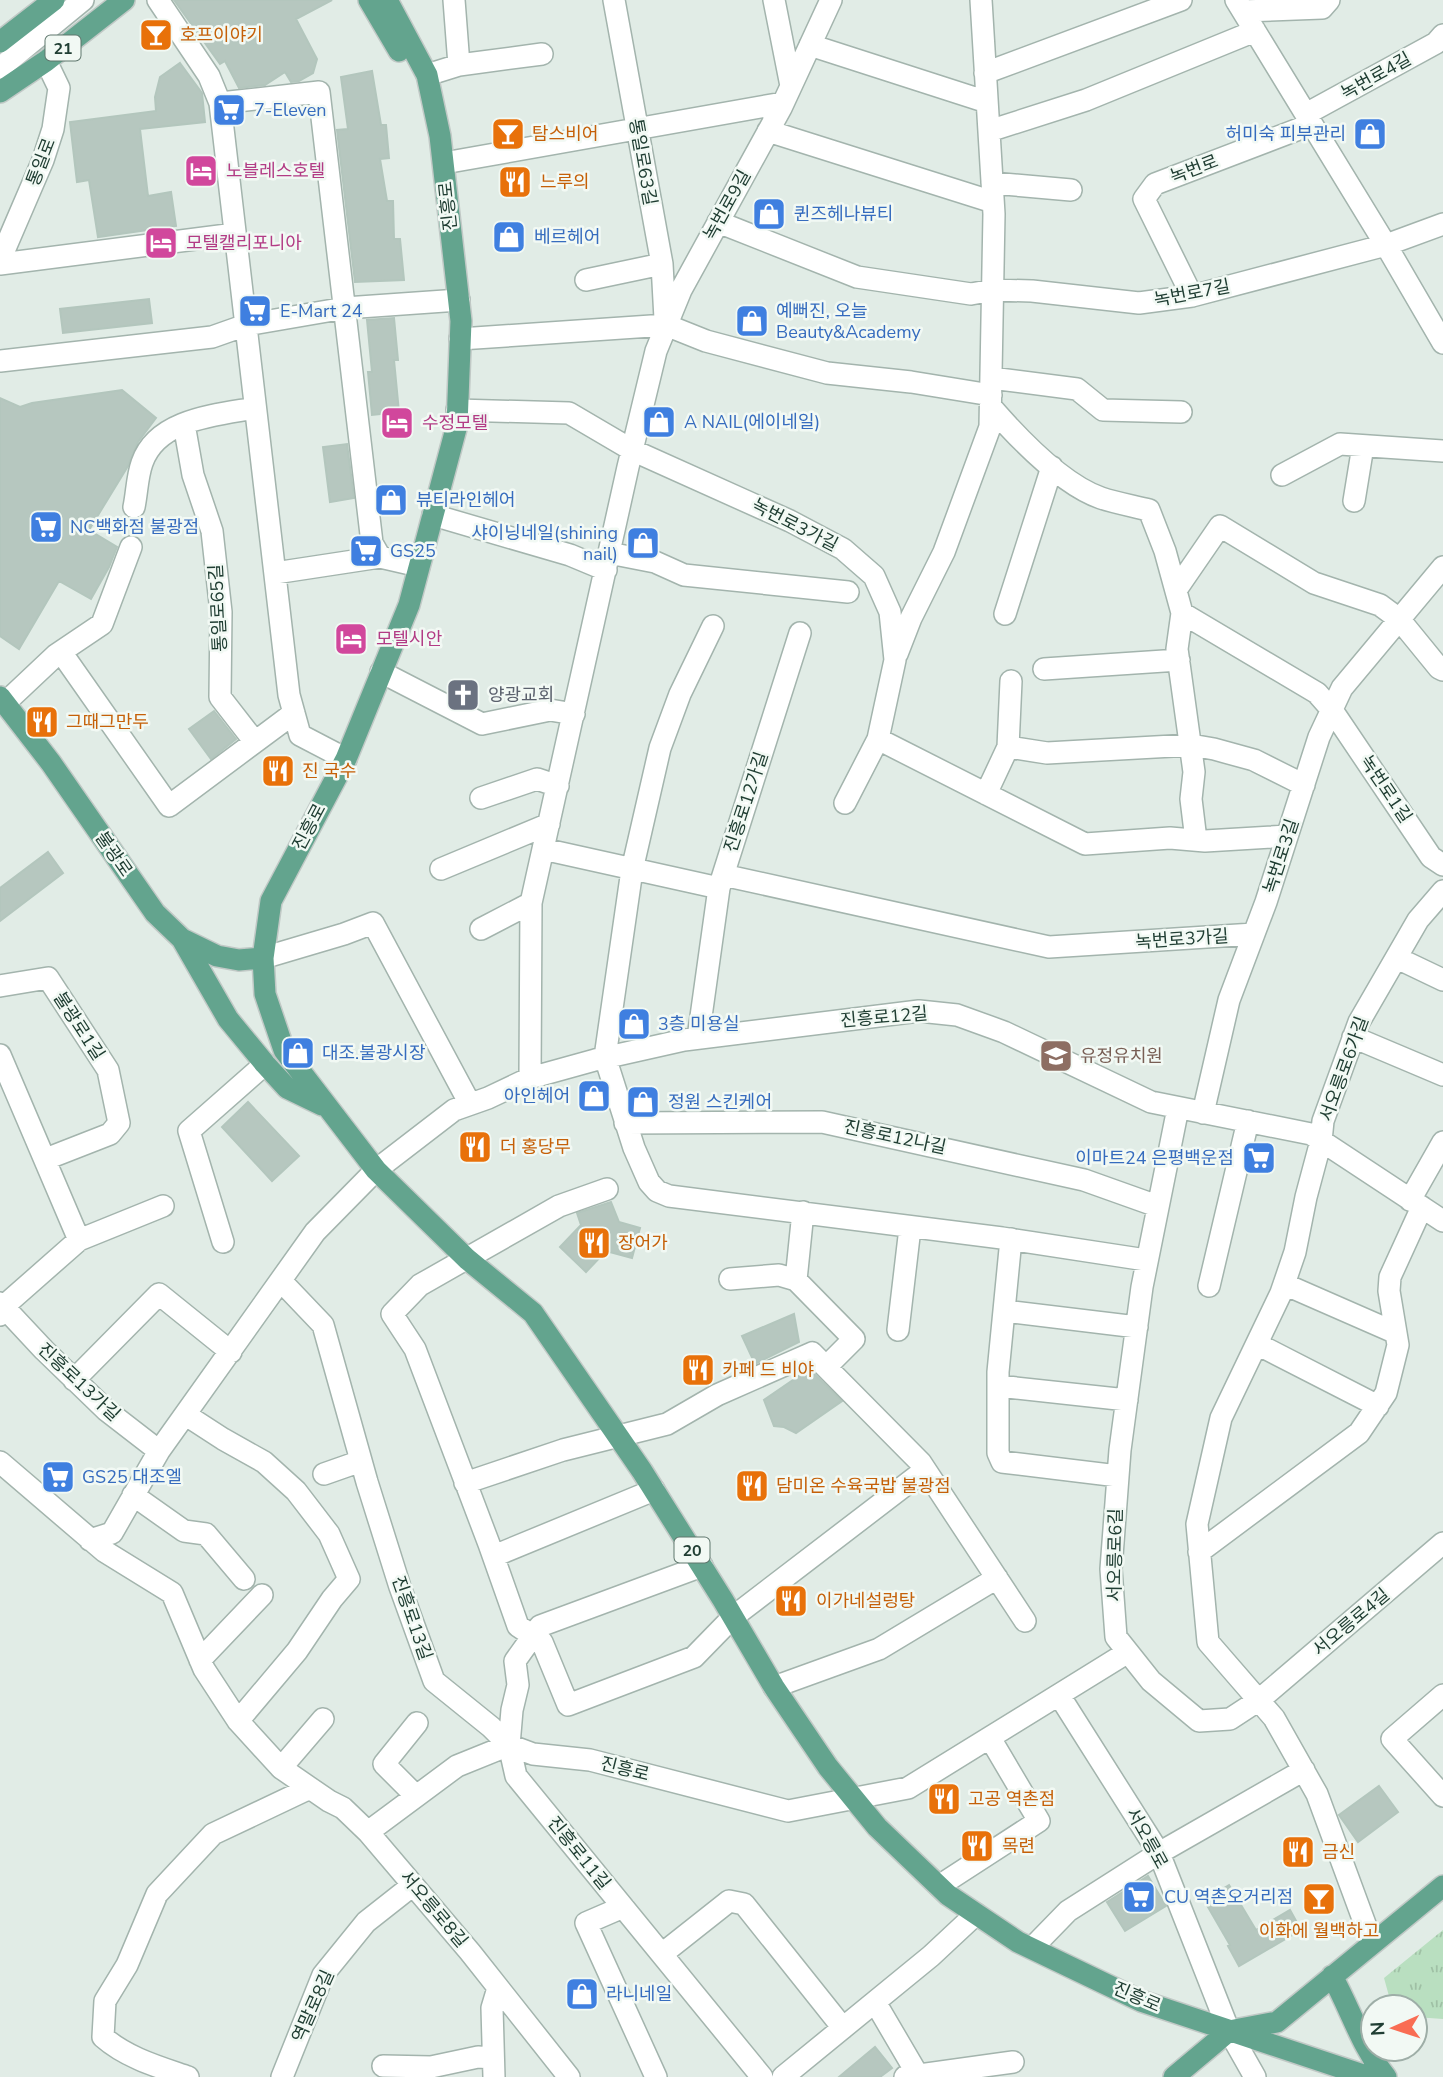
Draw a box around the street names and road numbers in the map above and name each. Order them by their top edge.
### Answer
road number: 21 [46,36,80,60]
street label: 녹번로4길 [1336,47,1416,105]
street label: 통일로63길 [624,117,662,207]
street label: 통일로 [21,135,61,189]
street label: 녹번로 [1167,149,1221,189]
street label: 녹번로9길 [698,165,756,245]
street label: 진흥로 [433,180,463,232]
street label: 녹번로7길 [1152,274,1232,312]
street label: 녹번로3가길 [748,493,842,557]
street label: 통일로65길 [204,564,232,652]
street label: 진흥로12가길 [718,749,774,855]
street label: 녹번로1길 [1355,750,1417,828]
street label: 진흥로 [287,799,331,855]
street label: 녹번로3길 [1258,816,1304,896]
street label: 불광로 [90,827,138,881]
street label: 녹번로3가길 [1134,924,1230,954]
street label: 불광로1길 [48,987,110,1065]
street label: 진흥로12길 [839,1001,929,1033]
street label: 서오릉로6가길 [1314,1013,1374,1125]
street label: 진흥로12나길 [841,1114,949,1160]
street label: 진흥로13가길 [33,1338,125,1426]
street label: 서오릉로6길 [1102,1508,1128,1602]
road number: 20 [674,1538,710,1562]
street label: 진흥로13길 [386,1573,438,1663]
street label: 서오릉로4길 [1307,1583,1395,1661]
street label: 진흥로 [598,1751,652,1787]
street label: 서오릉로 [1120,1803,1174,1873]
street label: 진흥로11길 [542,1811,616,1895]
street label: 서오릉로8길 [395,1865,473,1953]
street label: 역말로8길 [286,1966,340,2046]
street label: 진흥로 [1109,1976,1165,2018]

